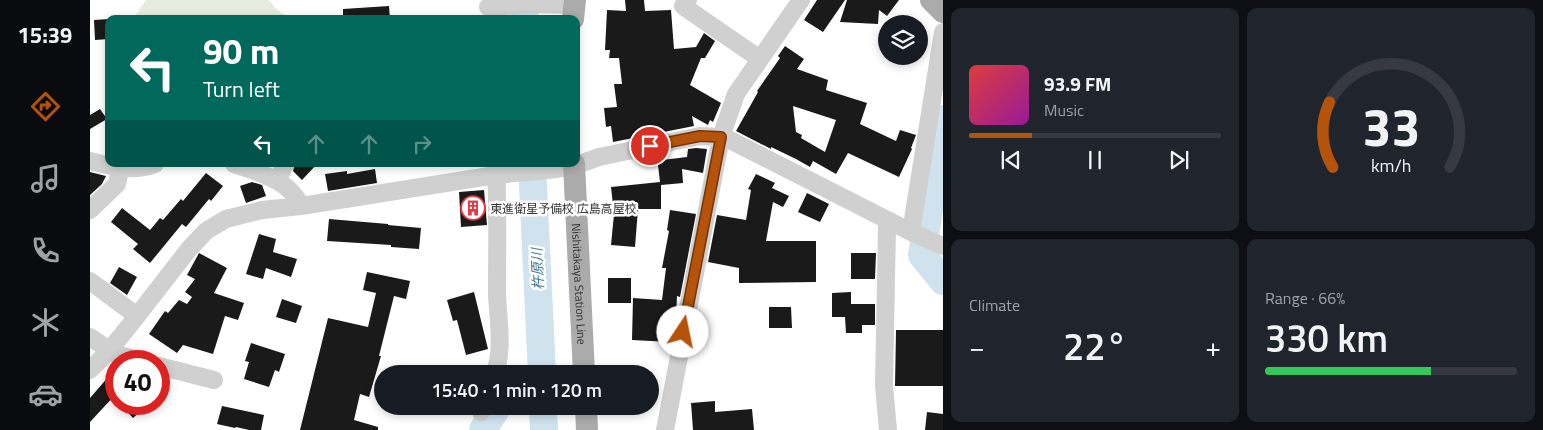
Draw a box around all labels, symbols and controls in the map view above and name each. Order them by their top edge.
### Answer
map controls [878,15,928,65]
button: layers [878,15,928,65]
text: 15:39 [18,18,72,52]
text: 90 m [203,24,279,78]
icon: left [120,35,185,100]
text: 93.9 FM [1044,69,1111,98]
text: Turn left [203,72,280,106]
text: 33 [1362,87,1420,166]
icon: directions [28,89,63,124]
text: Music [1044,98,1084,122]
pin [629,125,671,167]
icon: left [249,130,277,158]
icon: ahead [302,130,330,158]
icon: ahead [355,130,383,158]
icon: right [408,130,436,158]
icon: arrive [636,132,664,160]
icon: previous [997,146,1025,174]
icon: pause [1081,146,1109,174]
icon: next [1165,146,1193,174]
text: km/h [1371,152,1411,179]
icon: music [28,161,63,196]
building icon: 東進衛星予備校 広島高屋校 [460,195,486,221]
place label: 東進衛星予備校 広島高屋校 [490,199,637,218]
street label: Nishitakaya Station Line [567,223,592,345]
icon: phone [28,233,63,268]
water label: 杵原川 [525,245,549,291]
text: Range · 66% [1265,286,1345,310]
text: Climate [969,293,1020,317]
icon: climate [28,305,63,340]
position arrow [656,305,708,357]
text: 330 km [1265,309,1388,367]
text: 22° [1063,317,1127,375]
text: − [969,325,985,368]
text: + [1205,325,1221,368]
speed limit sign: 40 [105,350,170,415]
text: 15:40 · 1 min · 120 m [431,375,602,404]
icon: car [28,377,63,412]

